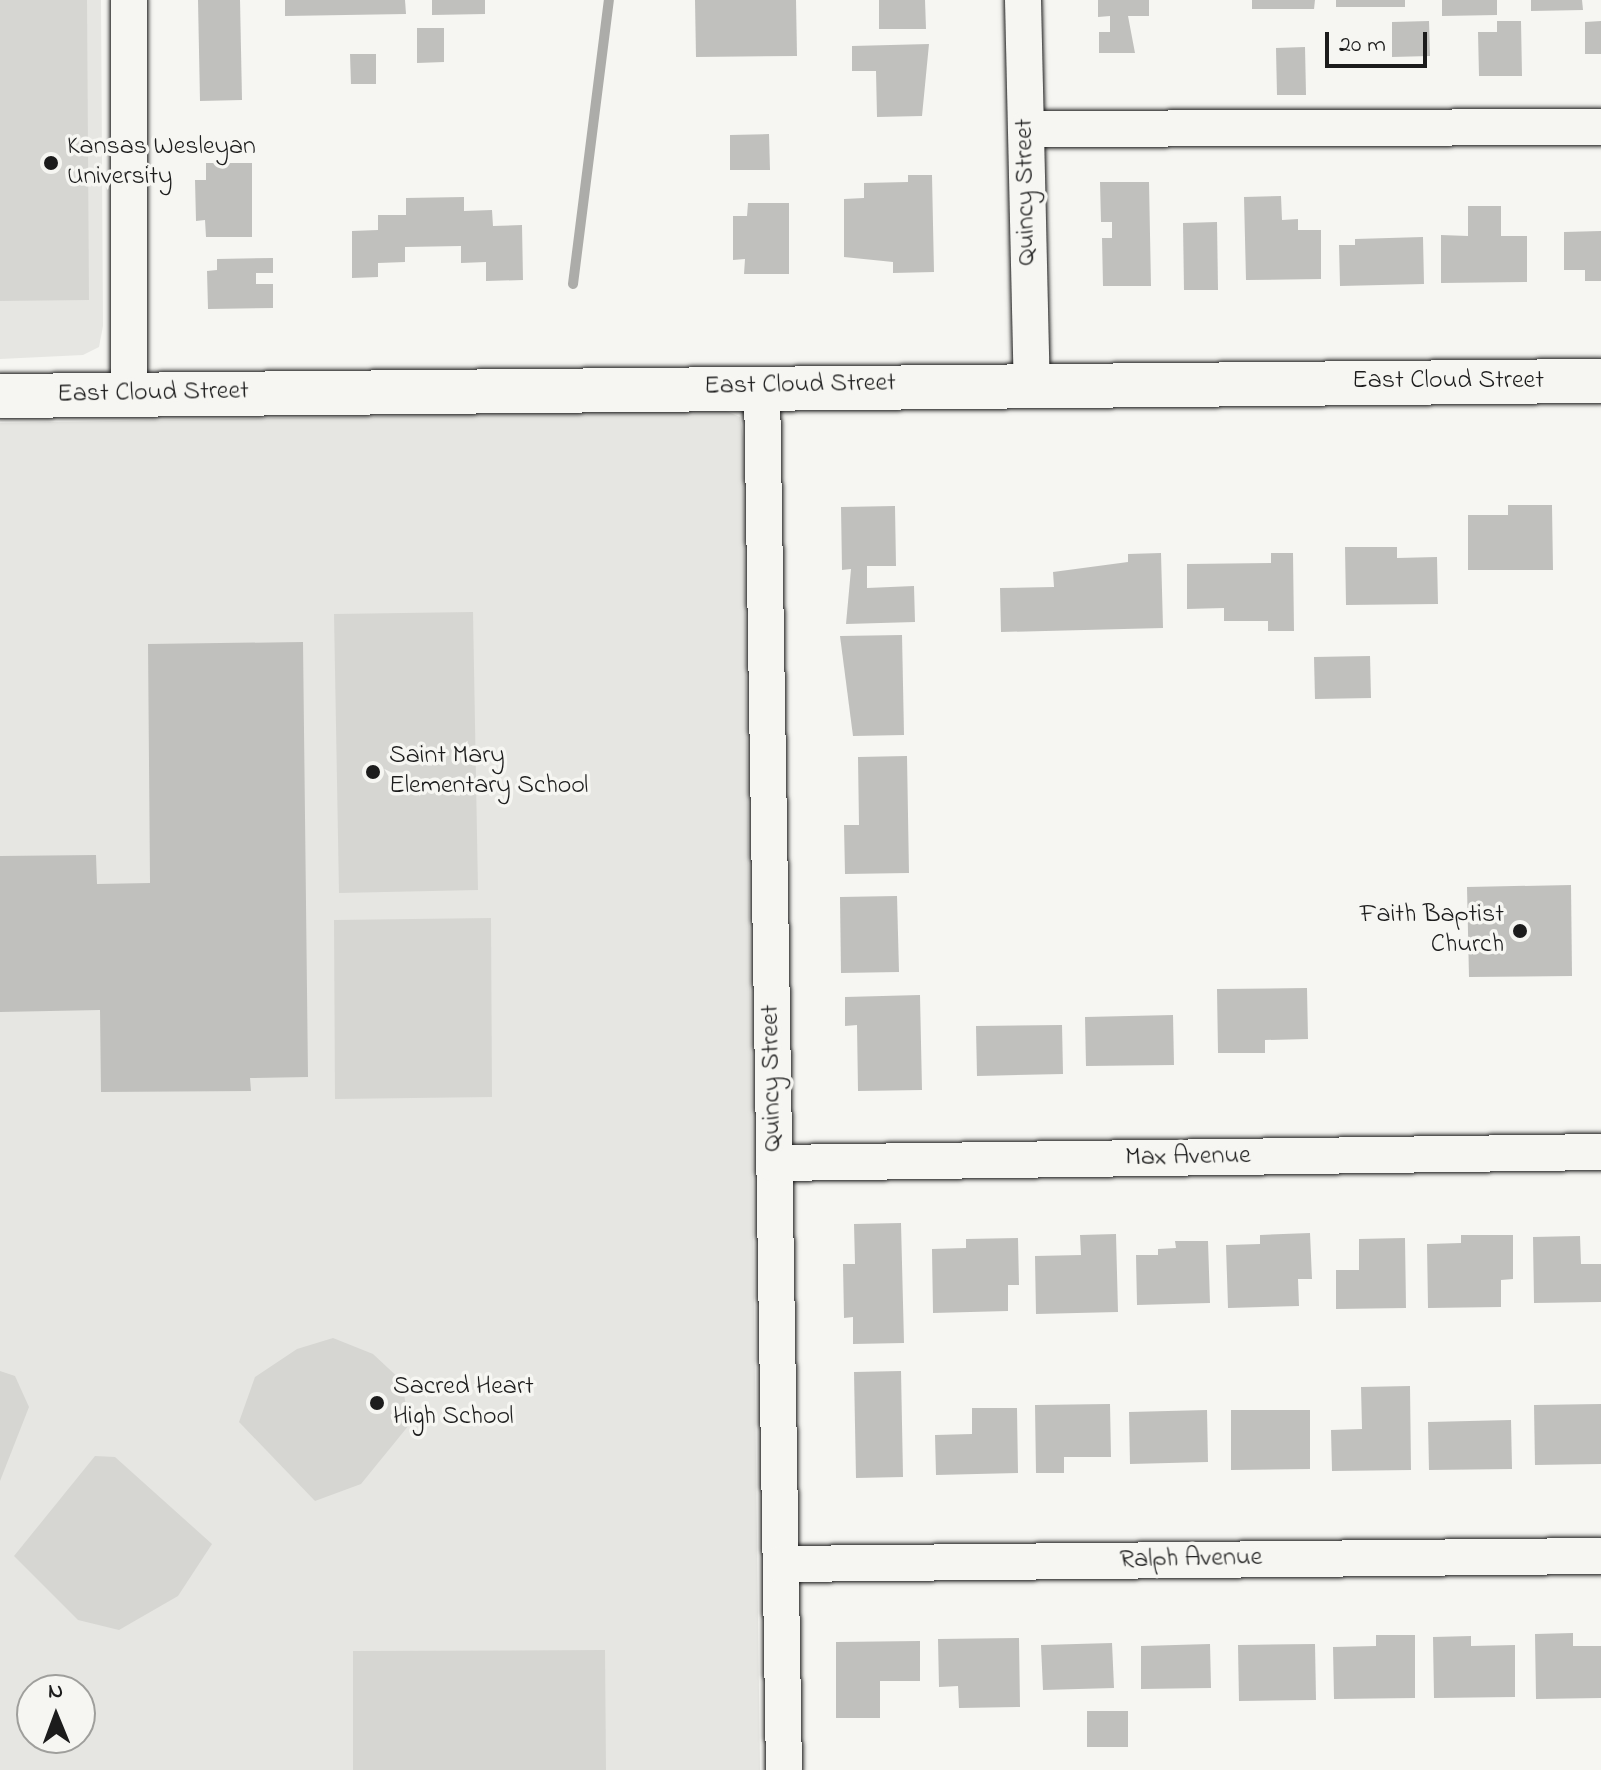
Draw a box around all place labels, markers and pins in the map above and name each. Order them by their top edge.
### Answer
place label: Kansas Wesleyan University [67,132,256,194]
marker: Kansas Wesleyan University [42,154,60,172]
place label: Saint Mary Elementary School [389,741,588,802]
marker: Saint Mary Elementary School [364,763,382,781]
place label: Faith Baptist Church [1360,900,1504,962]
marker: Faith Baptist Church [1511,922,1529,940]
place label: Sacred Heart High School [393,1372,534,1434]
marker: Sacred Heart High School [368,1394,386,1412]

